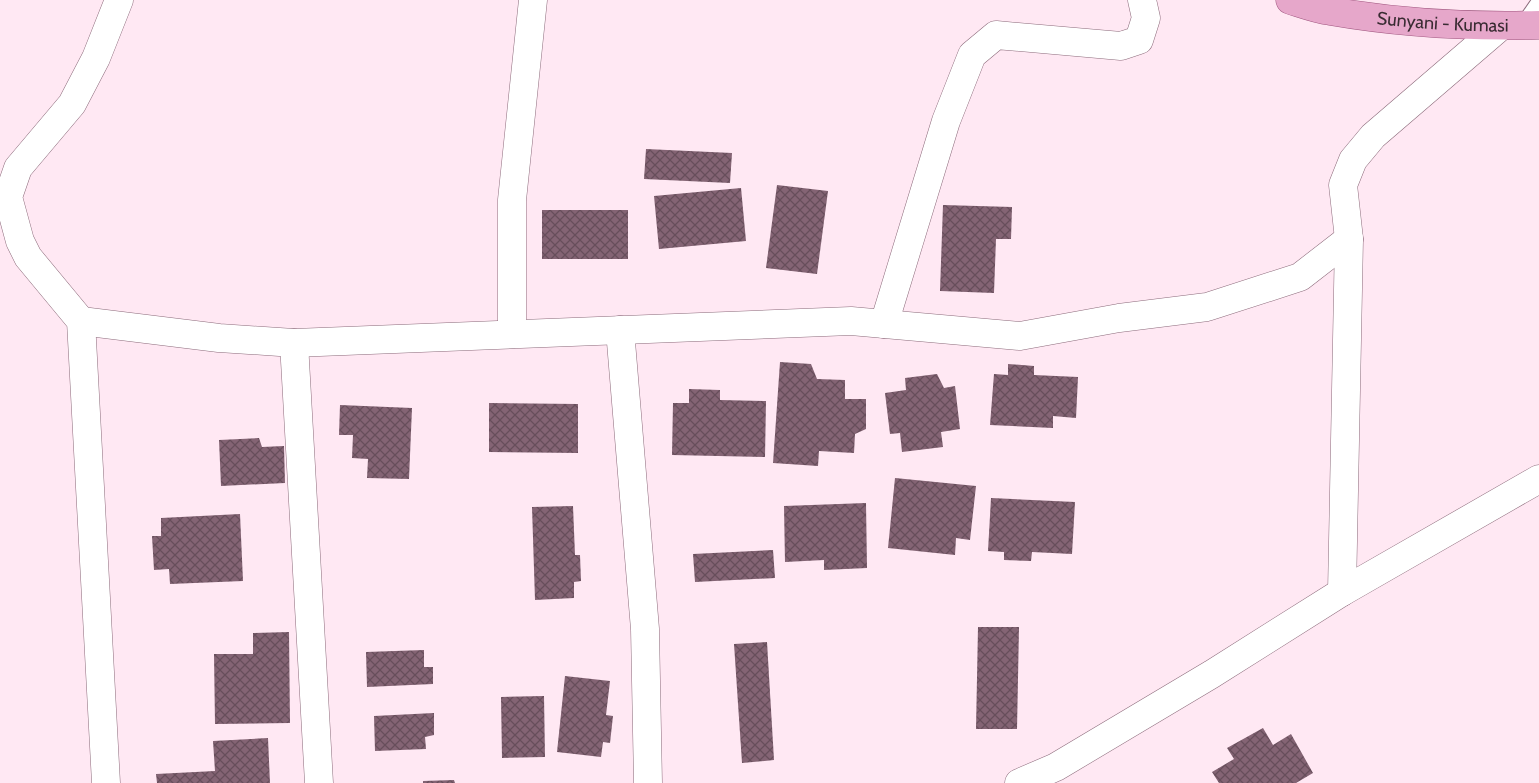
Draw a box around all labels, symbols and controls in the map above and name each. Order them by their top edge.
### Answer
street label: Sunyani - Kumasi [1376,7,1509,36]

